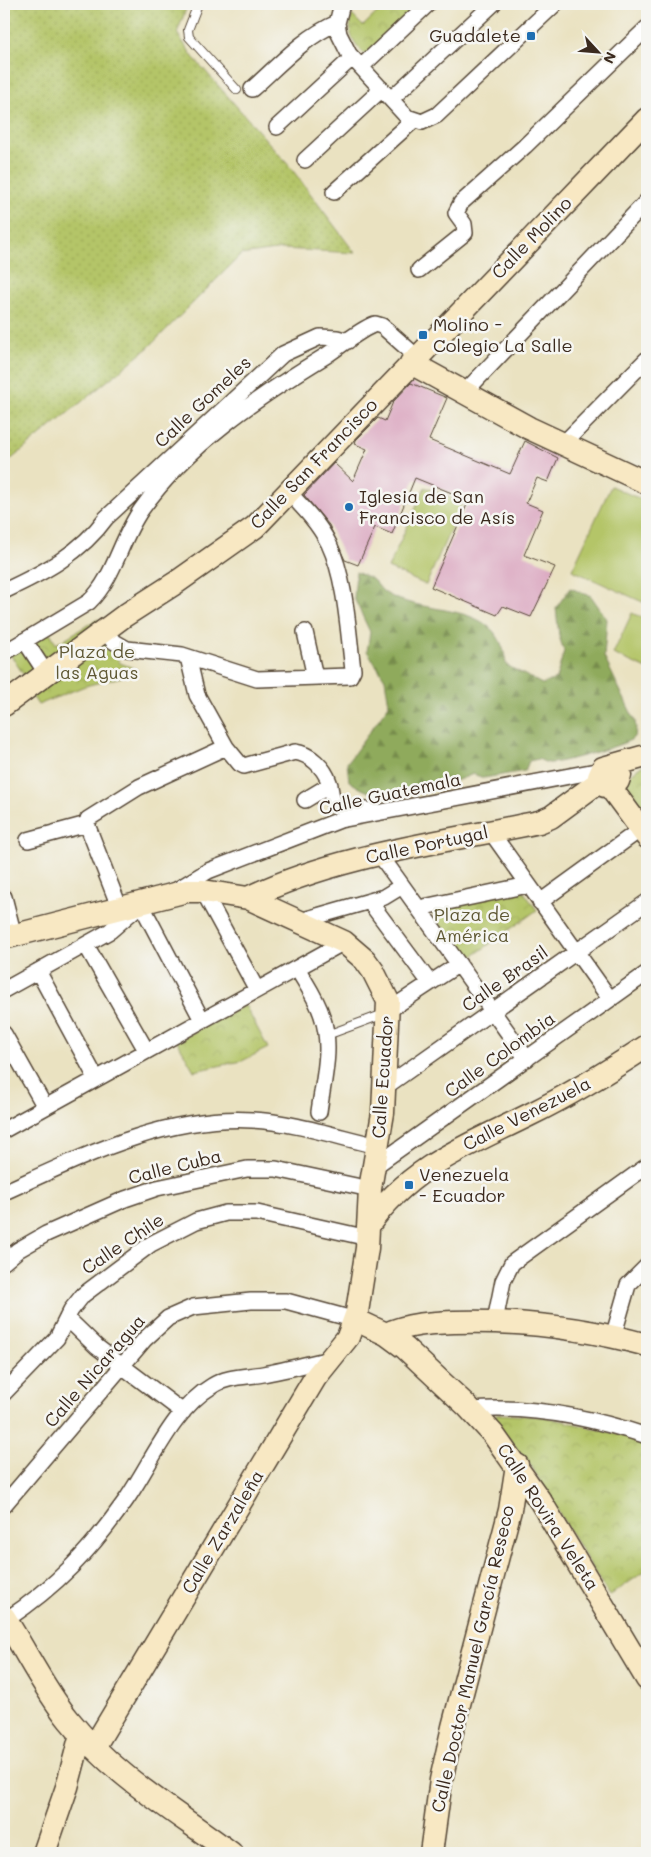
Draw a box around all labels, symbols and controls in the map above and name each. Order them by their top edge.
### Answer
place label: Guadalete [429,23,521,47]
north arrow [574,28,624,78]
marker: Guadalete [525,30,537,42]
text: N [599,49,621,67]
street label: Calle Molino [486,191,577,284]
place label: Molino - Colegio La Salle [433,312,573,357]
marker: Molino - Colegio La Salle [417,329,429,341]
street label: Calle Gomeles [149,350,256,452]
street label: Calle San Francisco [244,392,382,534]
place label: Iglesia de San Francisco de Asís [359,484,515,529]
marker: Iglesia de San Francisco de Asís [343,501,355,513]
park label: Plaza de las Aguas [56,639,138,684]
street label: Calle Guatemala [316,766,463,820]
street label: Calle Portugal [363,819,490,869]
park label: Plaza de América [434,902,510,947]
street label: Calle Brasil [456,940,552,1017]
street label: Calle Colombia [439,1006,560,1102]
street label: Calle Ecuador [366,1015,398,1139]
street label: Calle Venezuela [458,1071,595,1156]
street label: Calle Cuba [126,1143,224,1189]
place label: Venezuela - Ecuador [419,1162,510,1207]
marker: Venezuela - Ecuador [403,1179,415,1191]
street label: Calle Chile [77,1207,168,1279]
street label: Calle Nicaragua [38,1309,150,1432]
street label: Calle Rovira Veleta [492,1438,605,1595]
street label: Calle Zarzaleña [176,1465,269,1598]
street label: Calle Doctor Manuel García Reseco [425,1503,519,1815]

